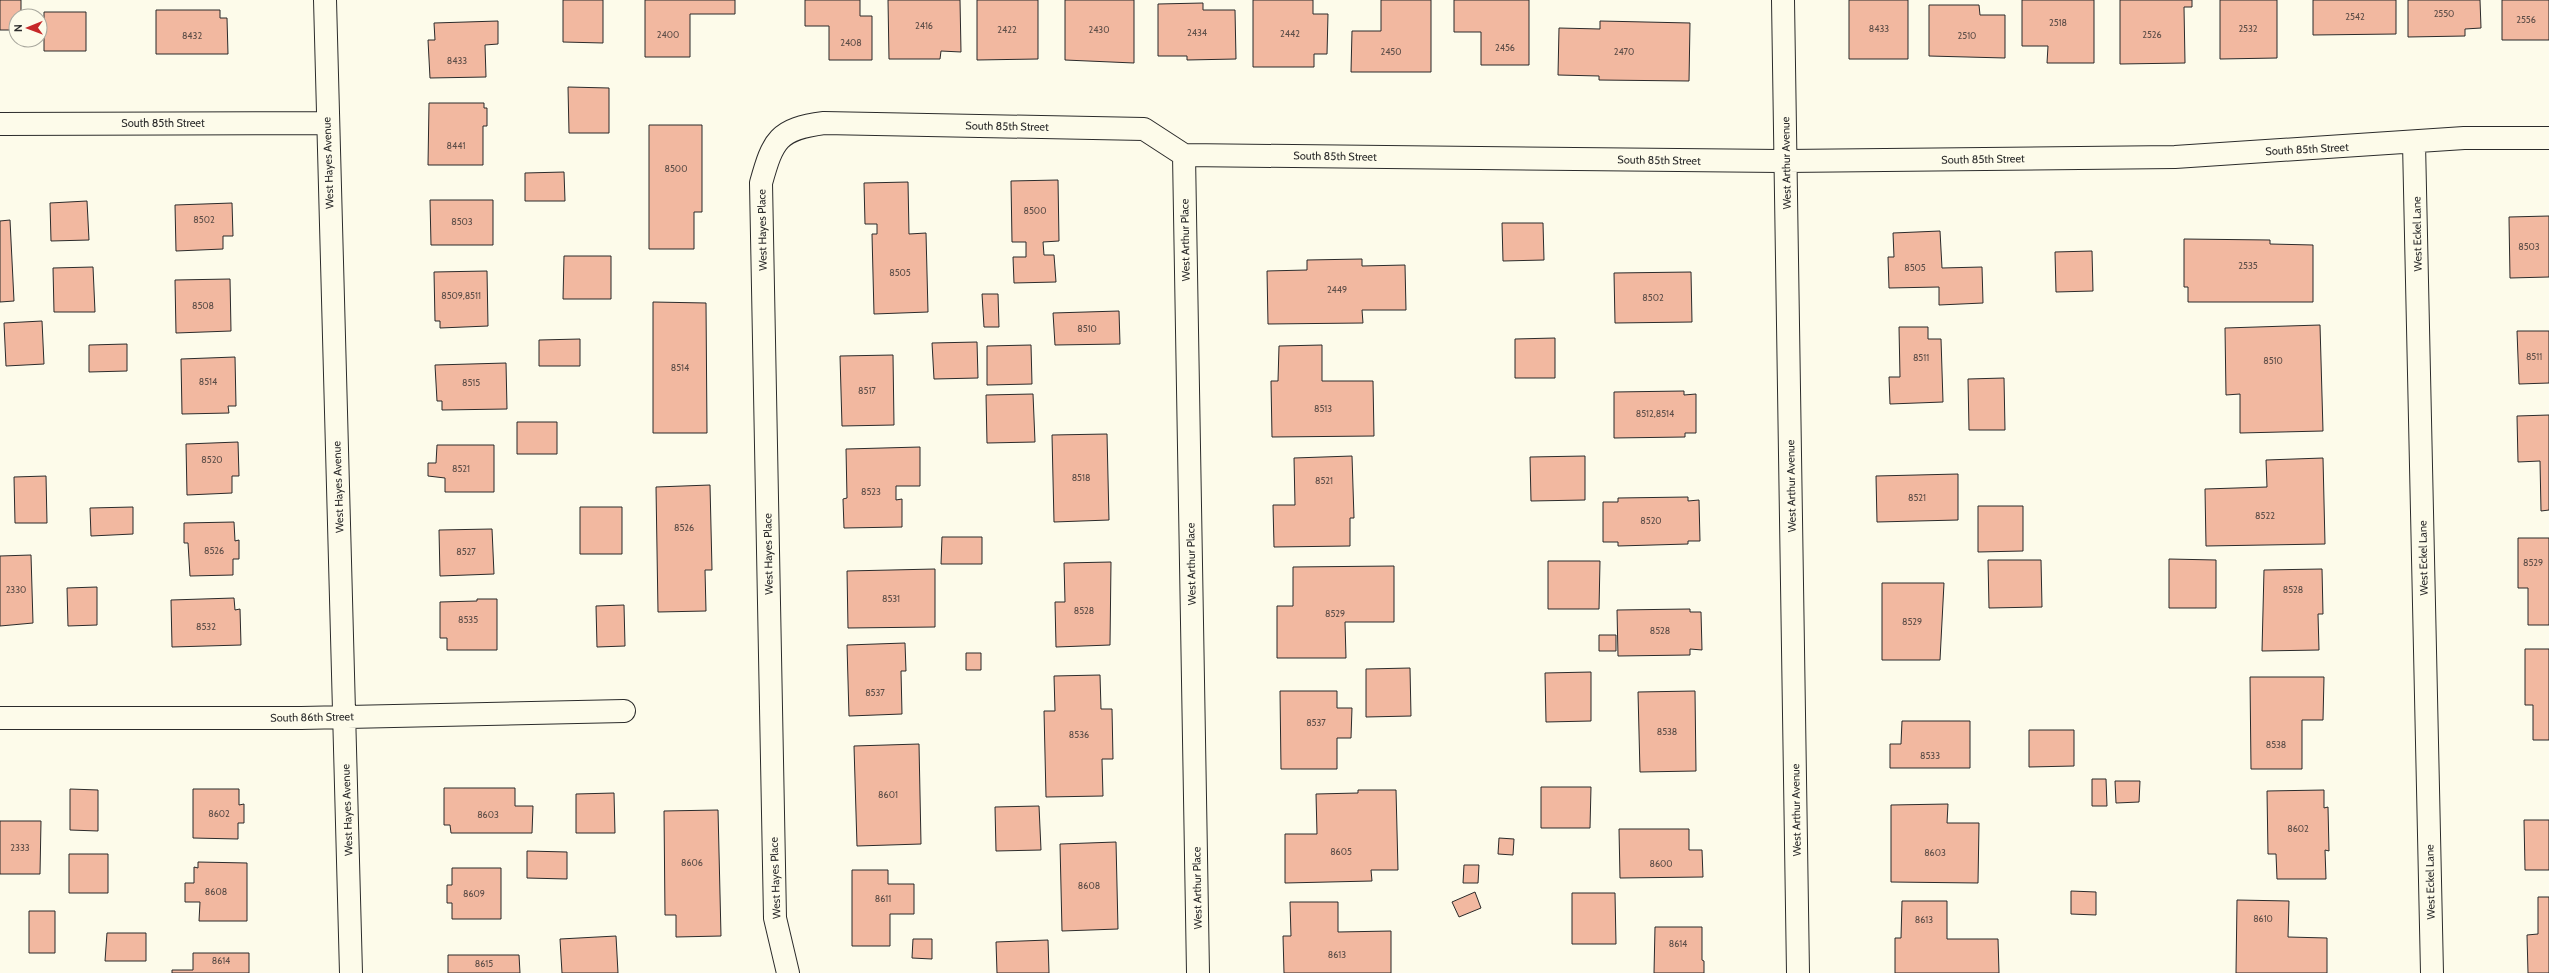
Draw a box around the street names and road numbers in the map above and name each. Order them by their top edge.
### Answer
street label: South 85th Street [121,116,205,130]
street label: West Hayes Avenue [319,116,337,209]
street label: West Arthur Avenue [1778,116,1794,210]
street label: South 85th Street [965,118,1049,134]
street label: South 85th Street [2265,140,2349,158]
street label: South 85th Street [1293,148,1377,164]
street label: South 85th Street [1941,151,2025,167]
street label: South 85th Street [1617,152,1701,168]
street label: West Hayes Place [754,189,770,271]
street label: West Eckel Lane [2409,196,2425,272]
street label: West Arthur Place [1177,198,1193,281]
street label: West Arthur Avenue [1783,439,1799,533]
street label: West Hayes Avenue [329,440,347,533]
street label: West Hayes Place [760,513,776,595]
street label: West Eckel Lane [2415,520,2431,596]
street label: West Arthur Place [1183,522,1199,605]
street label: South 86th Street [270,709,354,725]
street label: West Hayes Avenue [338,763,356,856]
street label: West Arthur Avenue [1788,763,1804,857]
street label: West Hayes Place [767,837,783,919]
street label: West Eckel Lane [2422,844,2438,920]
street label: West Arthur Place [1189,846,1205,929]

